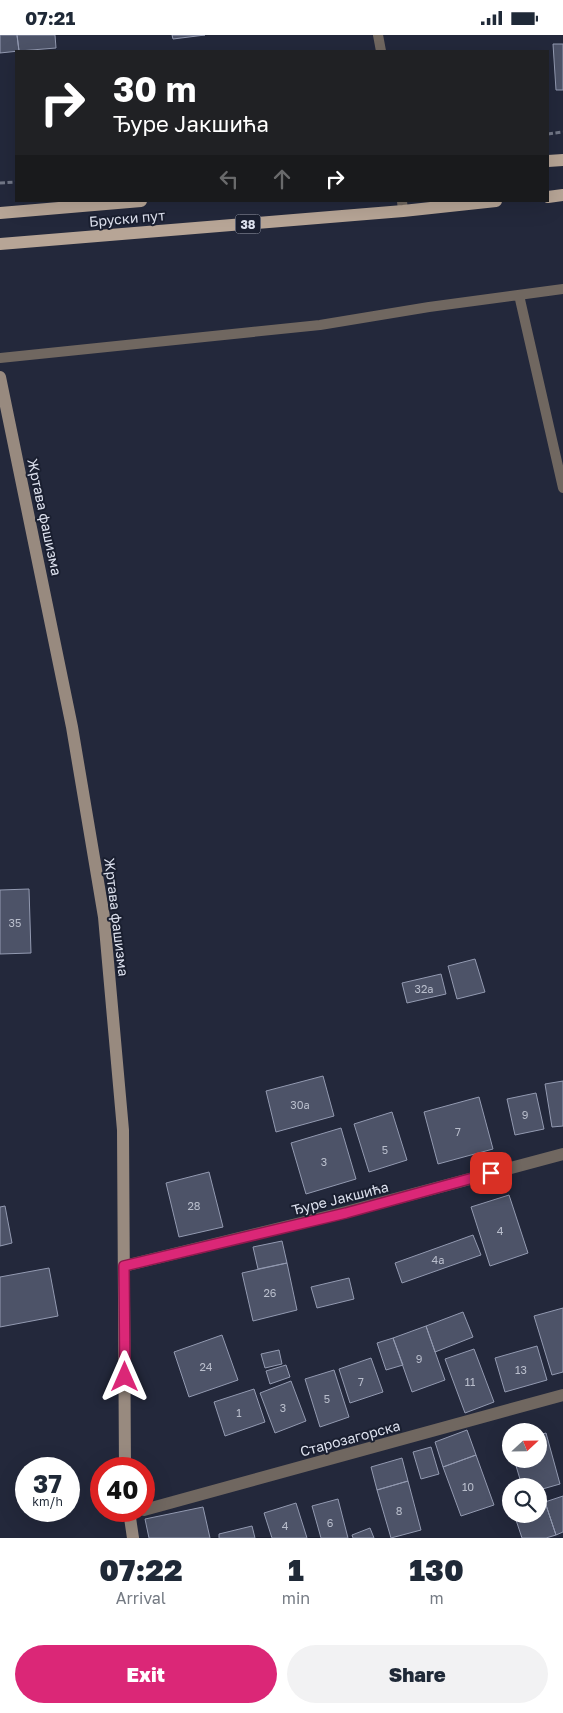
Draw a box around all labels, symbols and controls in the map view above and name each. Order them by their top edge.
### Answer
text: 07:21 [25,6,75,29]
text: 30 m [113,68,196,110]
icon: right [30,70,95,135]
text: Ђуре Јакшића [113,110,269,137]
icon: left [215,165,243,193]
icon: ahead [268,165,296,193]
icon: right [321,165,349,193]
street label: Бруски пут [88,206,166,230]
road number: 38 [236,215,260,233]
street label: Жртава фашизма [24,457,66,577]
street label: Жртава фашизма [101,857,133,977]
house number: 35 [9,916,21,929]
house number: 32a [414,982,434,995]
house number: 30a [290,1098,310,1111]
house number: 9 [522,1108,528,1121]
house number: 7 [455,1125,461,1138]
house number: 5 [382,1143,388,1156]
pin [470,1152,512,1194]
house number: 3 [321,1155,327,1168]
icon: arrive [477,1159,505,1187]
street label: Ђуре Јакшића [290,1178,390,1218]
house number: 28 [187,1199,201,1212]
house number: 4 [497,1224,504,1237]
house number: 4a [432,1253,444,1266]
house number: 26 [263,1286,277,1299]
position arrow [98,1350,150,1402]
house number: 9 [416,1352,422,1365]
house number: 24 [199,1360,213,1373]
house number: 13 [515,1363,527,1376]
house number: 7 [358,1375,364,1388]
house number: 11 [465,1375,475,1388]
house number: 5 [324,1392,330,1405]
house number: 3 [280,1401,286,1414]
house number: 1 [236,1406,242,1419]
street label: Старозагорска [298,1416,402,1460]
north arrow [502,1423,548,1467]
map controls [502,1423,547,1523]
speed limit sign: 40 [90,1457,155,1522]
text: 37 [33,1468,62,1499]
button: search [502,1478,547,1523]
house number: 10 [462,1480,474,1493]
text: km/h [32,1494,63,1509]
house number: 8 [396,1504,403,1517]
house number: 6 [327,1516,334,1529]
house number: 4 [282,1519,289,1532]
text: 07:22 [99,1552,183,1588]
text: 1 [288,1552,304,1588]
text: 130 [409,1552,464,1588]
text: Arrival [116,1588,166,1608]
text: min [282,1588,310,1608]
text: m [429,1588,444,1608]
button: Exit [15,1645,277,1703]
button: Share [287,1645,548,1703]

